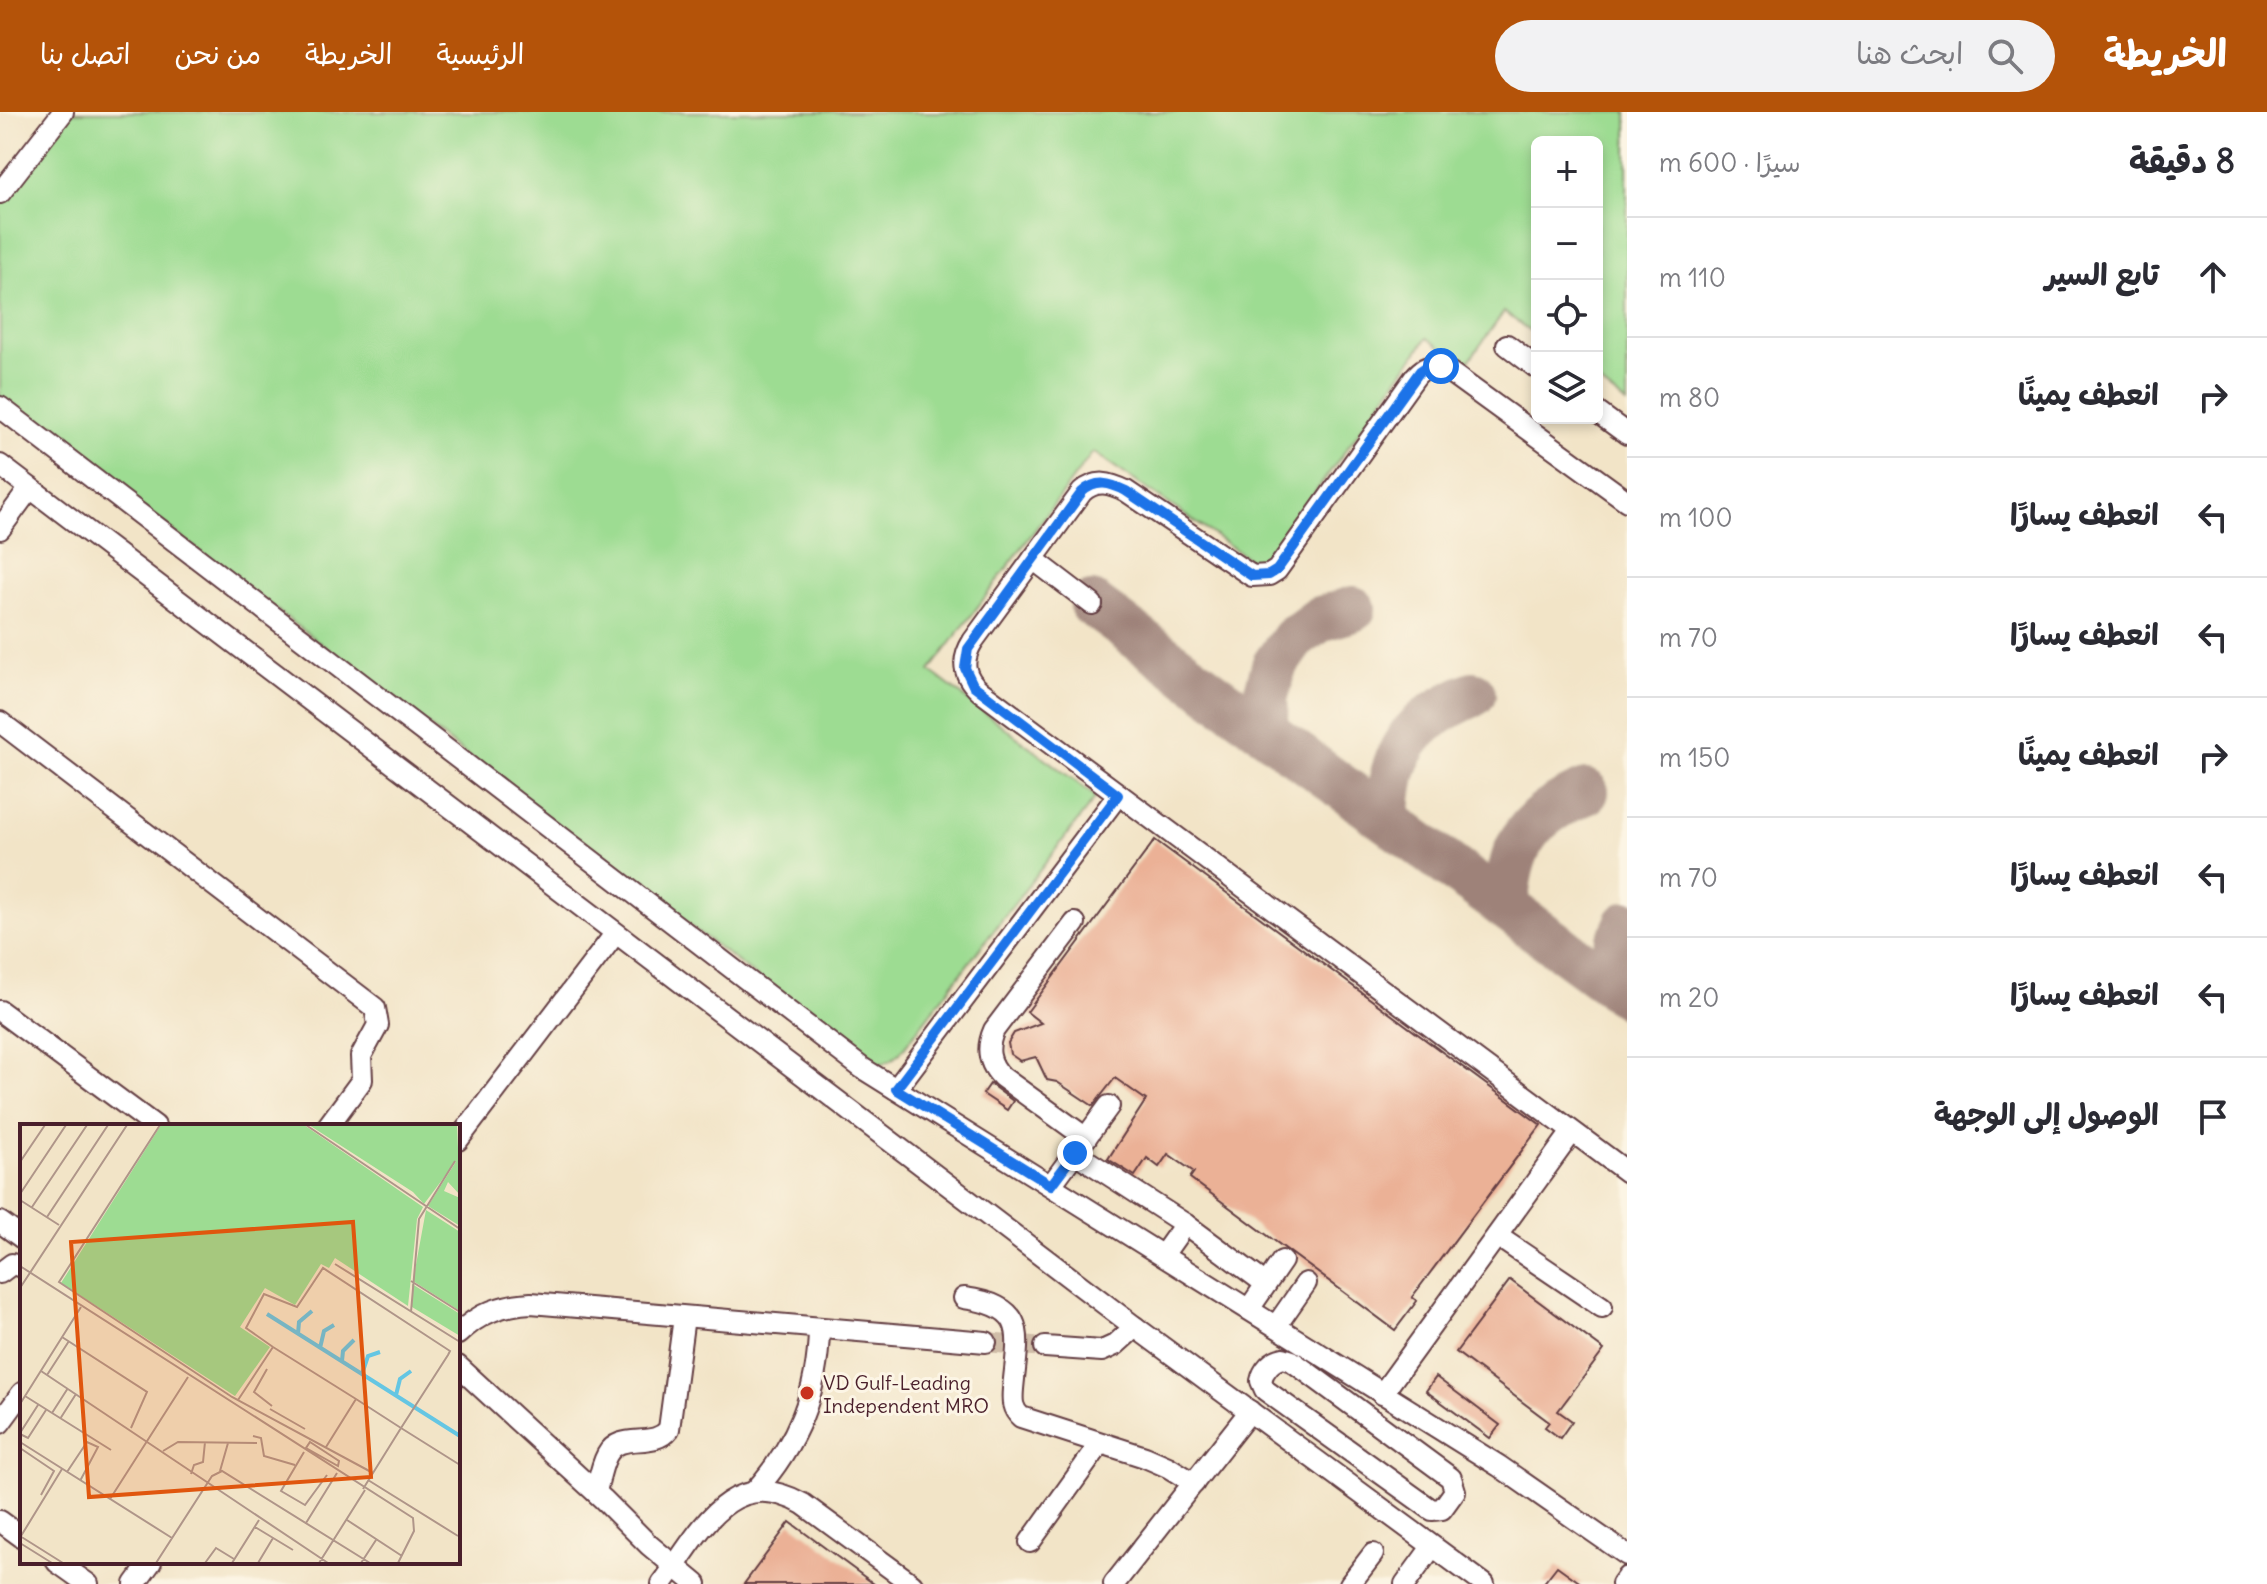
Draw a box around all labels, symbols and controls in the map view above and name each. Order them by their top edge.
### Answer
search box [1495,20,2055,92]
text: الخريطة [2103,30,2227,77]
text: ابحث هنا [1856,34,1963,72]
icon: search [1983,34,2027,78]
text: اتصل بنا [40,36,130,72]
text: من نحن [174,36,261,72]
text: الخريطة [305,36,392,72]
text: الرئيسية [436,36,524,72]
map controls [1531,136,1603,424]
button: + [1531,136,1603,208]
text: 8 دقيقة [2129,139,2235,182]
text: سيرًا · 600 m [1659,146,1801,179]
button: − [1531,208,1603,280]
text: تابع السير [2045,255,2159,293]
icon: ahead [2191,255,2235,299]
text: 110 m [1659,261,1726,294]
button: locate [1531,280,1603,352]
route start [1423,348,1459,384]
button: layers [1531,352,1603,424]
text: انعطف يمينًا [2018,375,2159,413]
icon: right [2191,375,2235,419]
text: 80 m [1659,381,1720,414]
text: انعطف يسارًا [2010,495,2159,533]
icon: left [2191,495,2235,539]
text: 100 m [1659,501,1733,534]
text: انعطف يسارًا [2010,615,2159,653]
icon: left [2191,615,2235,659]
text: 70 m [1659,621,1718,654]
text: انعطف يمينًا [2018,735,2159,773]
icon: right [2191,735,2235,779]
text: 150 m [1659,741,1730,774]
text: انعطف يسارًا [2010,855,2159,893]
icon: left [2191,855,2235,899]
text: 70 m [1659,861,1718,894]
text: انعطف يسارًا [2010,975,2159,1013]
icon: left [2191,975,2235,1019]
text: 20 m [1659,981,1719,1014]
text: الوصول إلى الوجهة [1934,1095,2159,1133]
icon: arrive [2191,1095,2235,1139]
inset map [20,1124,460,1564]
route end [1057,1135,1093,1171]
place label: VD Gulf-Leading Independent MRO [823,1370,989,1418]
marker: VD Gulf-Leading Independent MRO [798,1384,816,1402]

